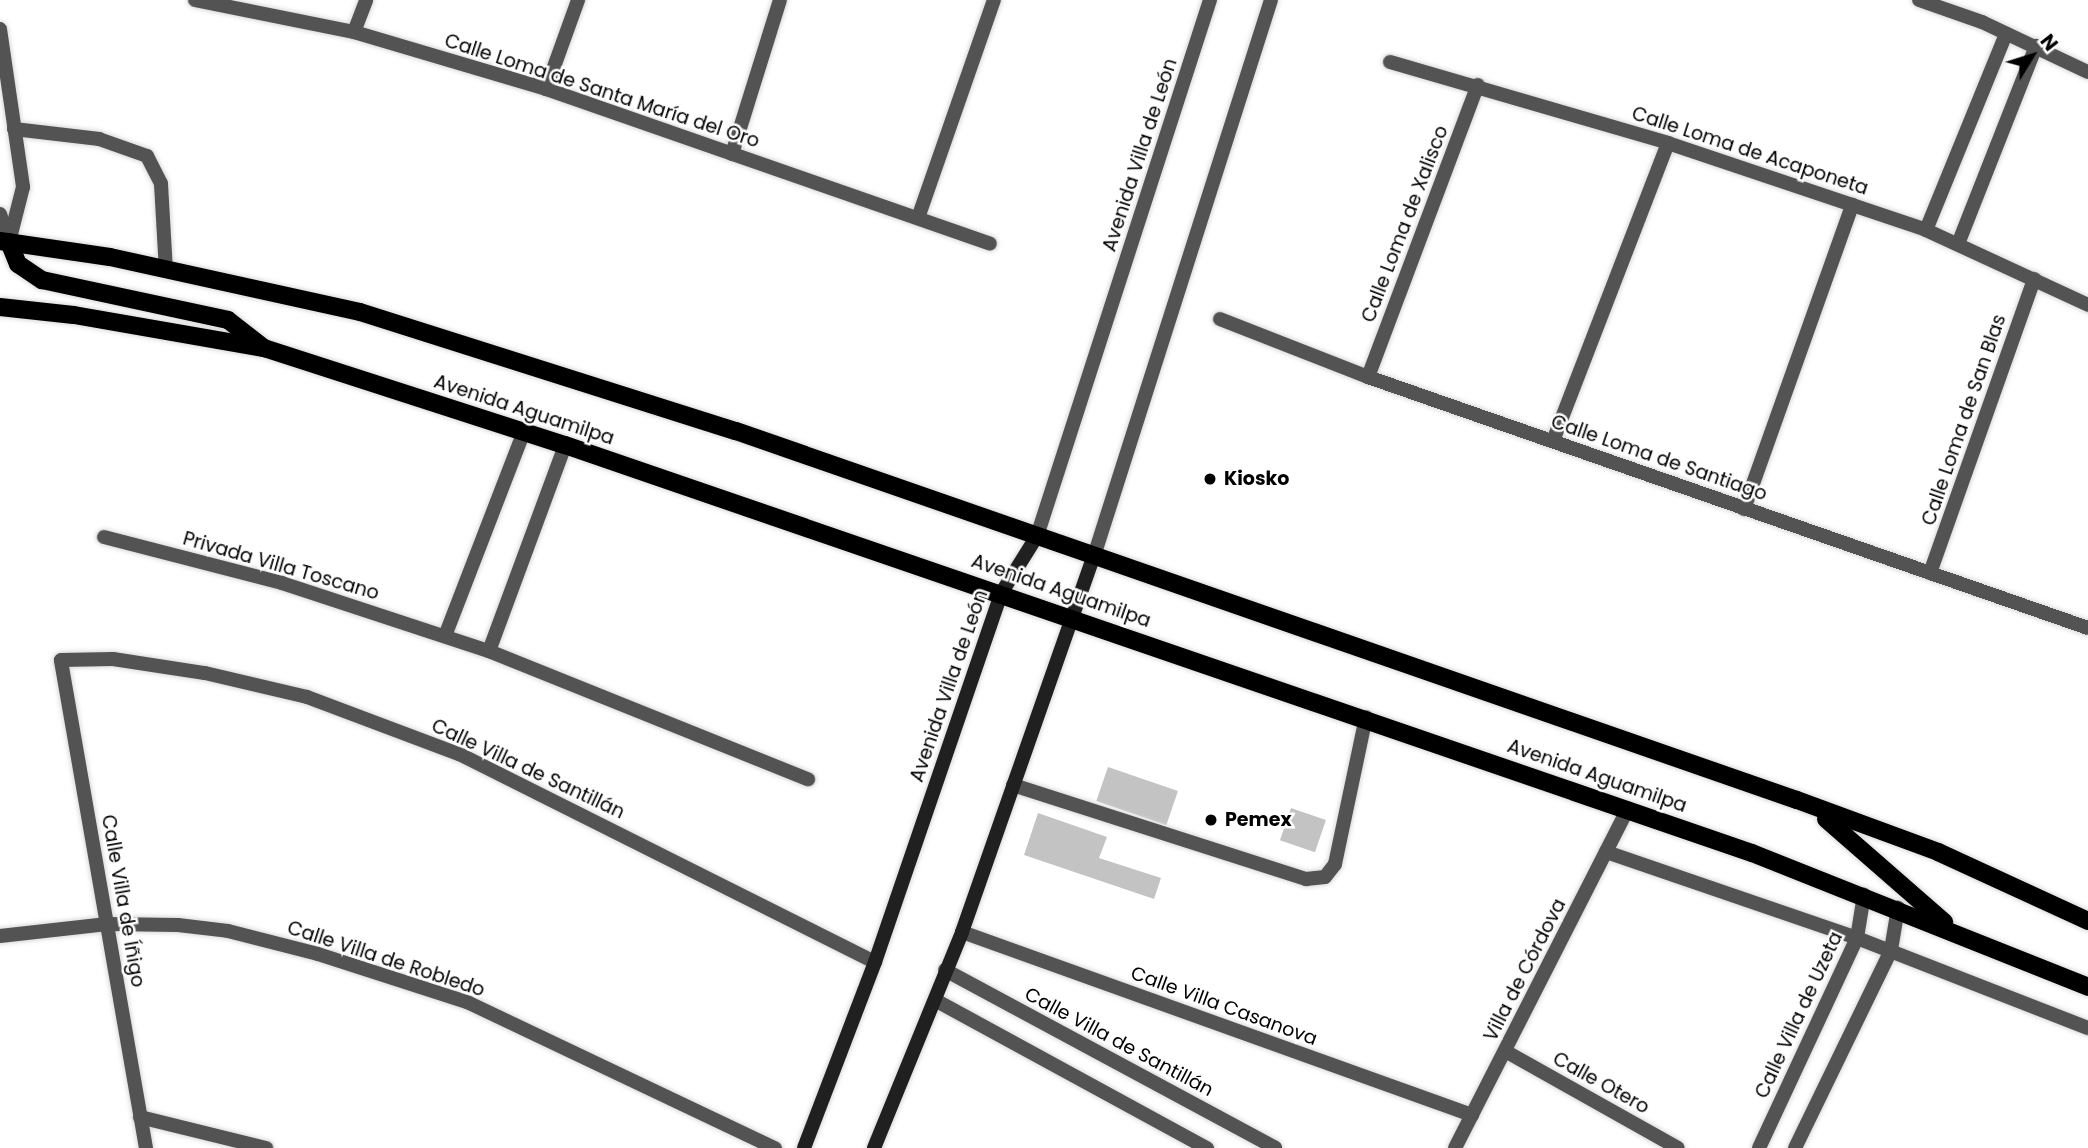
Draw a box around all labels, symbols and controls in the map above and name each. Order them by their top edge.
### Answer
north arrow [1997,21,2067,91]
street label: Calle Loma de Santa María del Oro [442,29,762,153]
text: N [2034,29,2064,57]
street label: Avenida Villa de León [1098,56,1182,254]
street label: Calle Loma de Acaponeta [1629,102,1871,200]
street label: Calle Loma de Xalisco [1357,122,1453,326]
street label: Calle Loma de San Blas [1917,312,2011,528]
street label: Avenida Aguamilpa [431,370,617,450]
street label: Calle Loma de Santiago [1548,410,1770,506]
place label: Kiosko [1224,468,1289,490]
marker: Kiosko [1202,471,1218,487]
street label: Privada Villa Toscano [180,527,382,605]
street label: Avenida Aguamilpa [968,550,1154,632]
street label: Avenida Villa de León [905,587,993,785]
street label: Calle Villa de Santillán [428,714,628,824]
street label: Avenida Aguamilpa [1504,735,1690,817]
place label: Pemex [1225,809,1292,831]
marker: Pemex [1203,812,1219,828]
street label: Calle Villa de Íñigo [97,813,149,989]
street label: Villa de Córdova [1479,895,1571,1045]
street label: Calle Villa de Robledo [284,916,488,1002]
street label: Calle Villa de Uzeta [1750,928,1848,1102]
street label: Calle Villa Casanova [1128,962,1320,1050]
street label: Calle Villa de Santillán [1021,983,1217,1101]
street label: Calle Otero [1549,1047,1653,1119]

